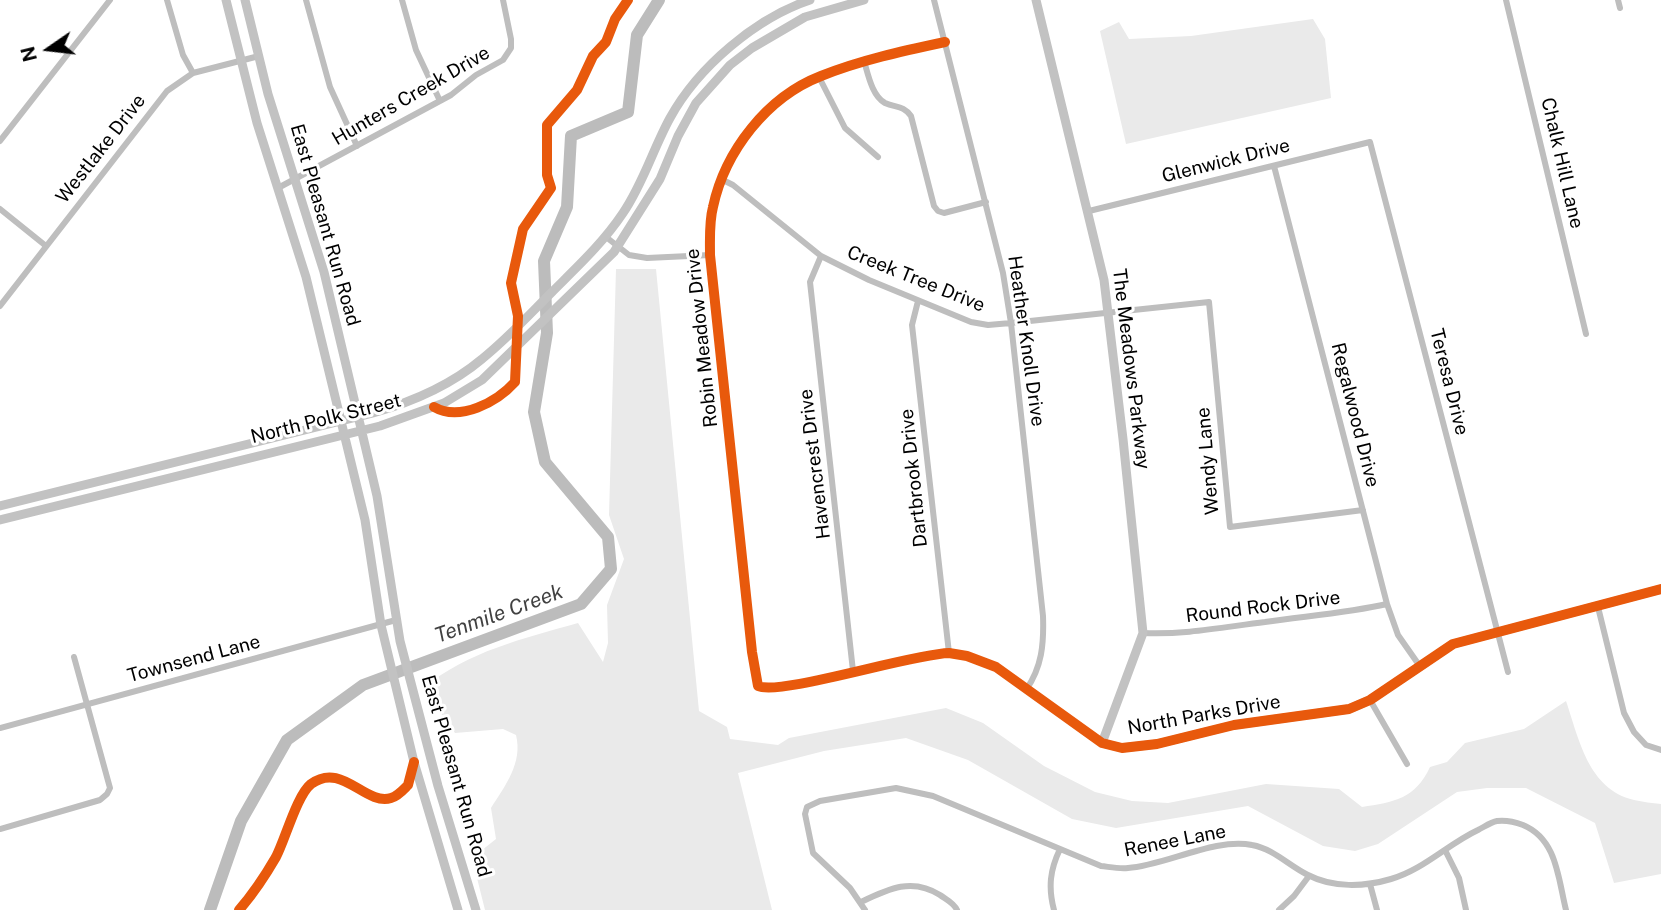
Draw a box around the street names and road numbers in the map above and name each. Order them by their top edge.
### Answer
street label: Hunters Creek Drive [328,42,494,150]
street label: Westlake Drive [51,90,151,208]
street label: Chalk Hill Lane [1536,95,1588,231]
street label: East Pleasant Run Road [285,121,365,329]
street label: Glenwick Drive [1160,134,1292,188]
street label: Creek Tree Drive [844,241,988,317]
street label: Robin Meadow Drive [681,247,723,429]
street label: Heather Knoll Drive [1003,254,1049,428]
street label: The Meadows Parkway [1107,267,1155,471]
street label: Teresa Drive [1425,326,1473,438]
street label: Regalwood Drive [1326,340,1384,490]
street label: Havencrest Drive [794,388,836,540]
street label: North Polk Street [248,389,404,449]
street label: Wendy Lane [1192,406,1224,516]
street label: Dartbrook Drive [895,408,933,548]
street label: Round Rock Drive [1184,586,1342,628]
street label: Townsend Lane [125,630,263,688]
street label: East Pleasant Run Road [416,672,496,880]
street label: North Parks Drive [1126,690,1282,740]
street label: Renee Lane [1122,820,1228,862]

